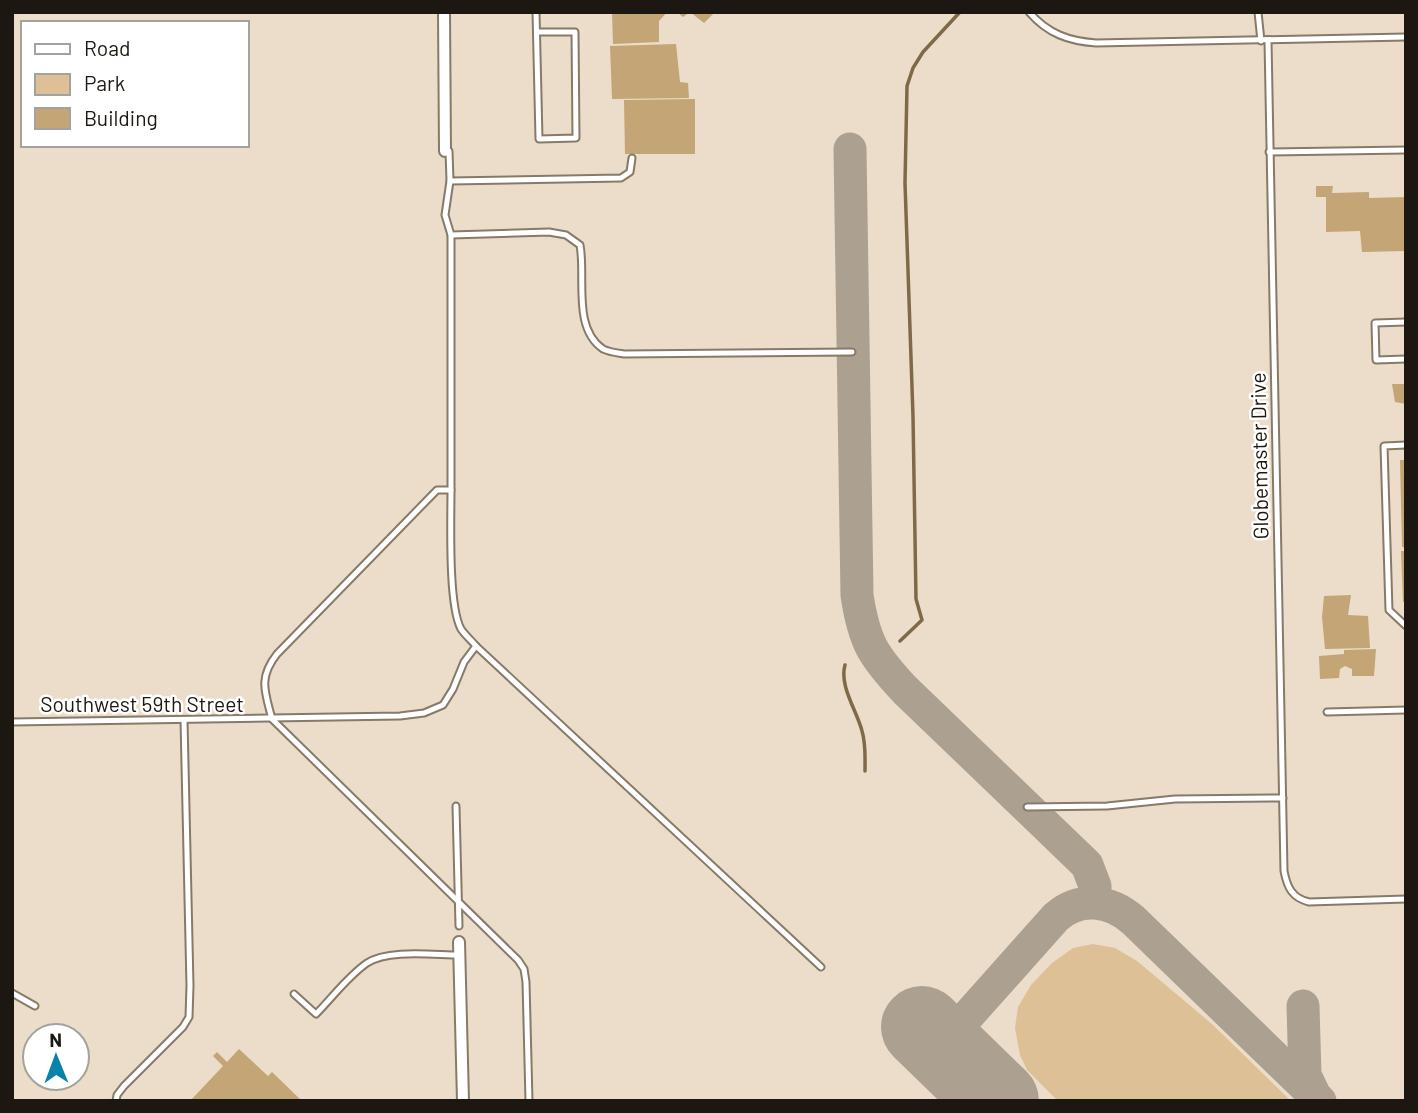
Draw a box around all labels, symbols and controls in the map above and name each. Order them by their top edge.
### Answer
legend [21,21,248,147]
text: Road [84,35,130,60]
text: Park [84,70,125,95]
text: Building [84,105,158,130]
street label: Globemaster Drive [1245,372,1272,540]
street label: Southwest 59th Street [40,691,244,716]
north arrow [21,1022,91,1092]
text: N [49,1028,62,1051]

